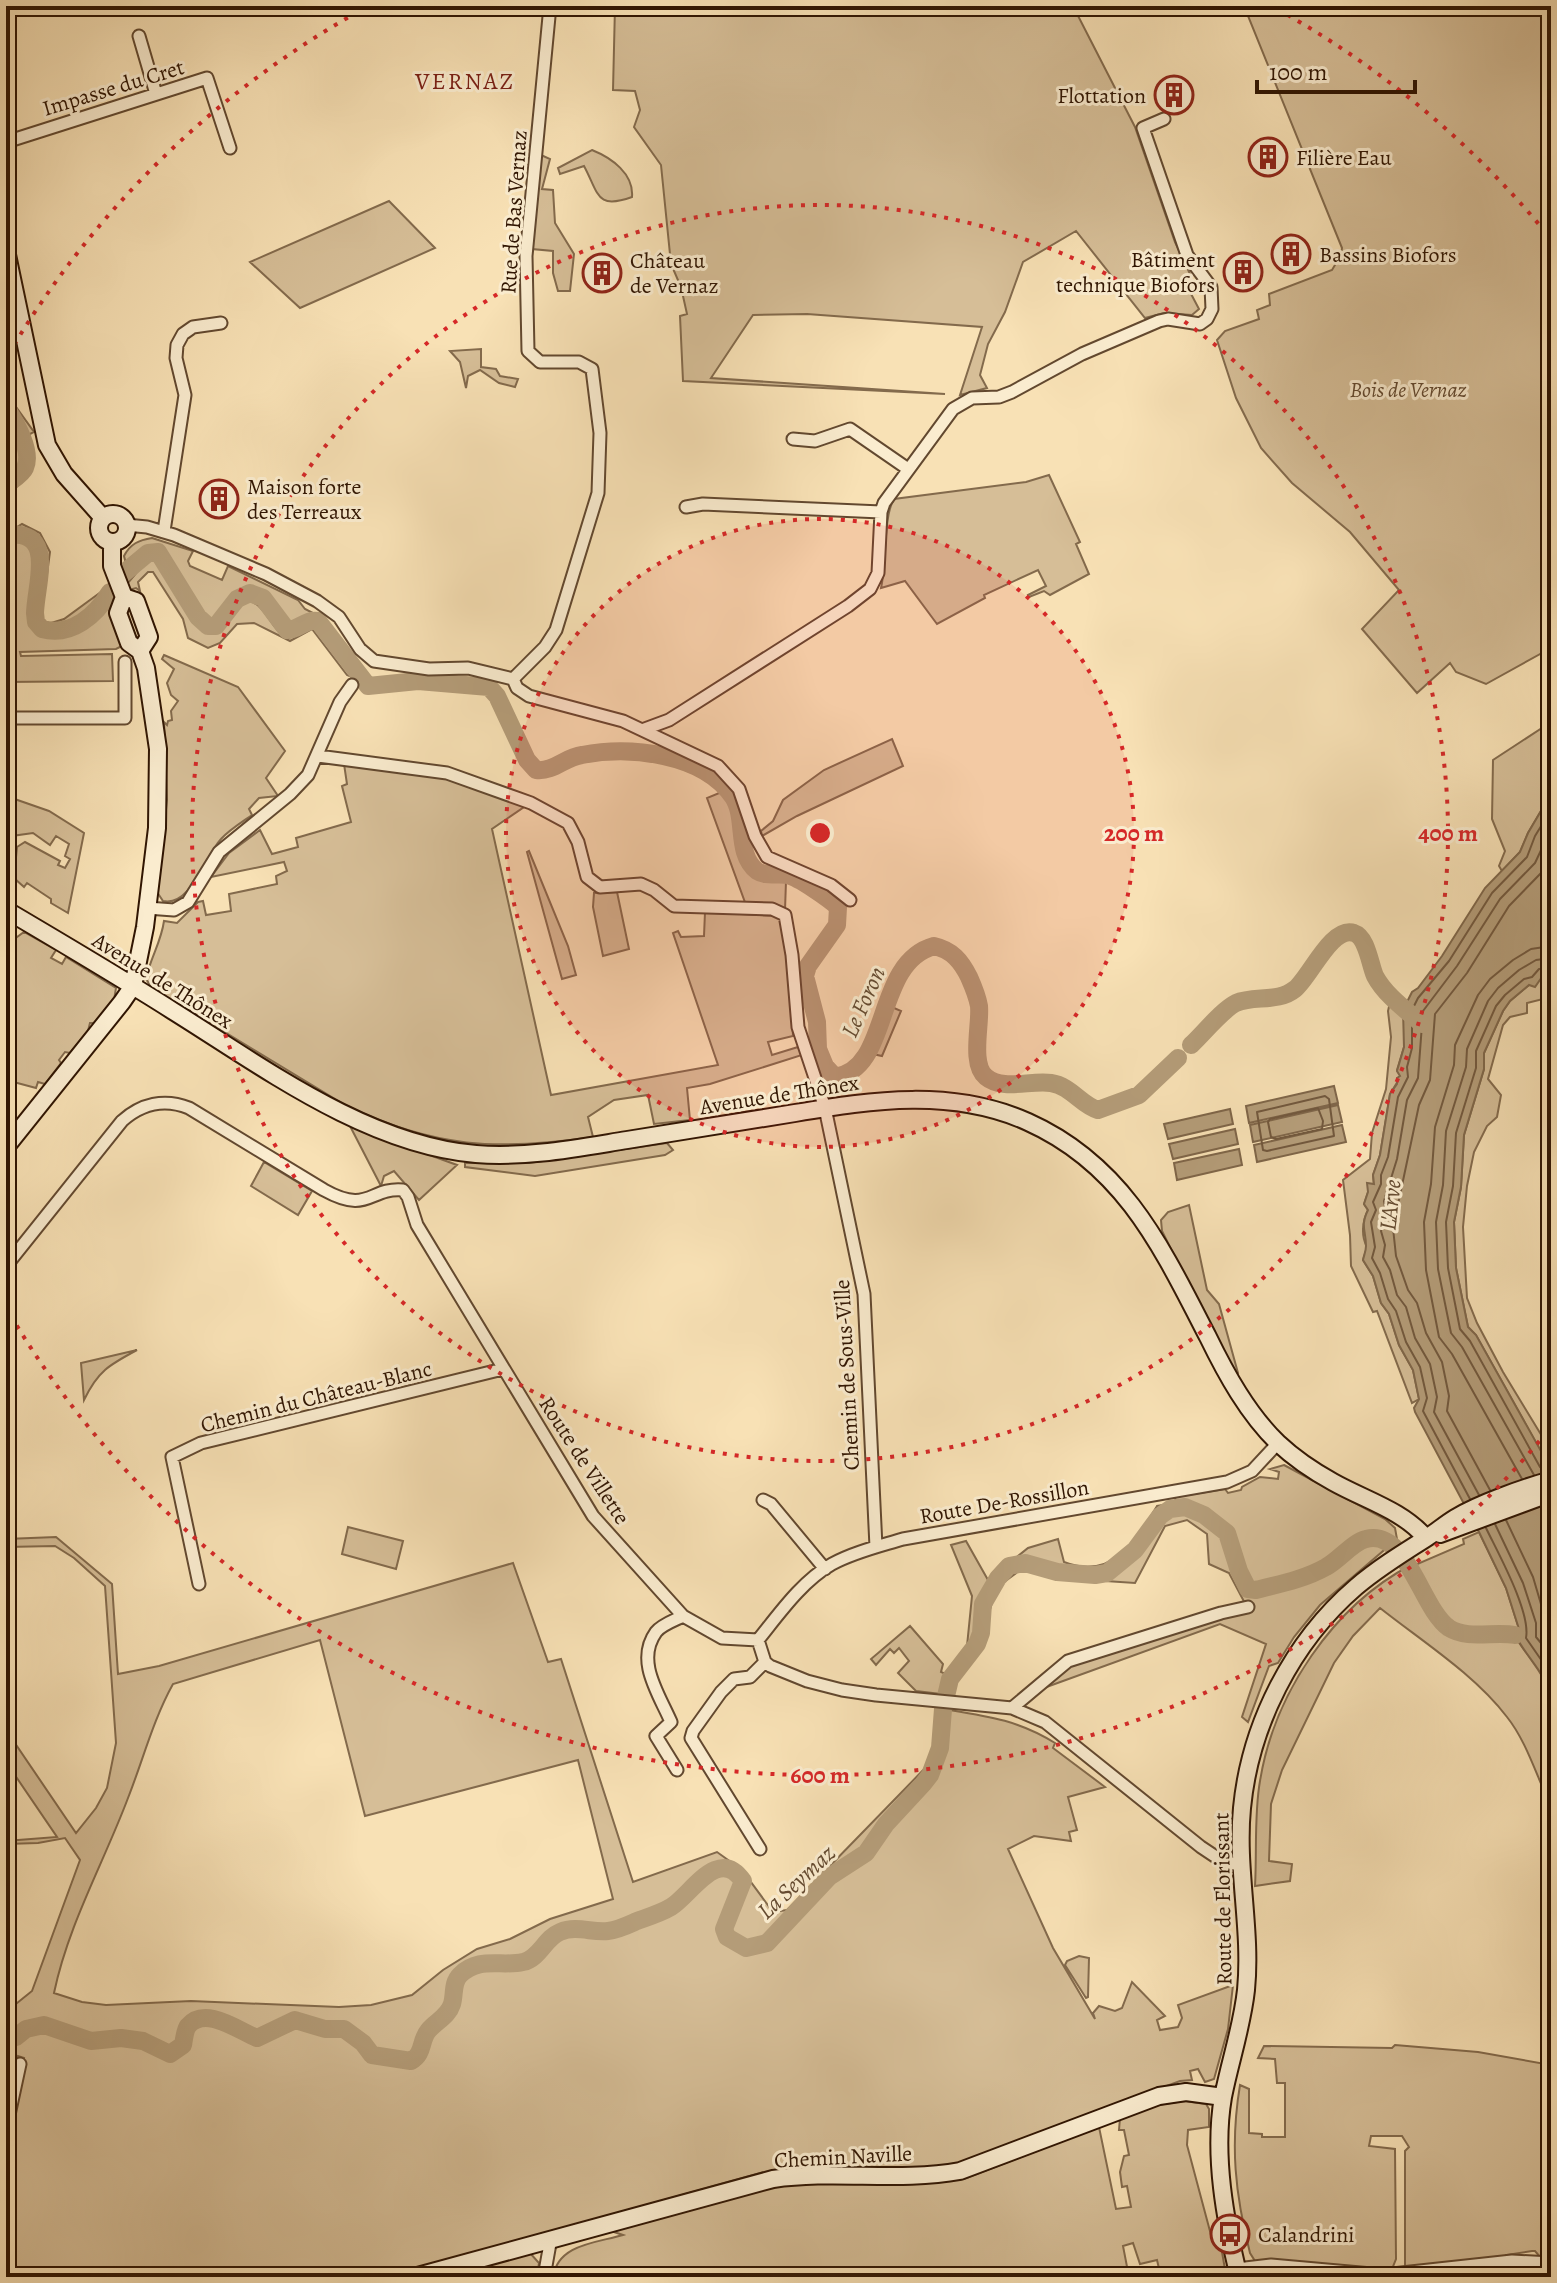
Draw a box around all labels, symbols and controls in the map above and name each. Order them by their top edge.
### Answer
scale bar [1257,44,1415,94]
street label: Impasse du Cret [39,52,188,124]
text: 100 m [1269,56,1328,88]
district label: VERNAZ [414,65,515,97]
building icon: Flottation [1153,74,1195,116]
place label: Flottation [1057,81,1146,111]
street label: Rue de Bas Vernaz [493,129,535,295]
building icon: Filière Eau [1247,136,1289,178]
place label: Filière Eau [1296,143,1392,173]
building icon: Bassins Biofors [1270,233,1312,275]
place label: Bassins Biofors [1319,240,1457,270]
place label: Bâtiment technique Biofors [1056,245,1215,300]
place label: Château de Vernaz [630,246,719,301]
building icon: Bâtiment technique Biofors [1222,251,1264,293]
building icon: Château de Vernaz [581,252,623,294]
park label: Bois de Vernaz [1350,375,1467,405]
place label: Maison forte des Terreaux [247,472,362,527]
building icon: Maison forte des Terreaux [198,478,240,520]
text: 200 m [1104,817,1164,849]
text: 400 m [1418,817,1478,849]
centre of rings [806,819,834,847]
street label: Avenue de Thônex [86,925,239,1036]
water label: Le Foron [833,961,893,1043]
street label: Avenue de Thônex [697,1068,861,1123]
water label: L'Arve [1371,1178,1409,1232]
street label: Chemin de Sous-Ville [827,1279,867,1471]
street label: Chemin du Château-Blanc [198,1354,435,1440]
street label: Route de Villette [532,1391,637,1530]
street label: Route De-Rossillon [917,1472,1091,1532]
text: 600 m [790,1759,850,1791]
street label: Route de Florissant [1206,1812,1240,1986]
water label: La Seymaz [750,1837,842,1926]
street label: Chemin Naville [773,2138,913,2176]
bus stop icon: Calandrini [1209,2213,1251,2255]
place label: Calandrini [1258,2220,1354,2250]

